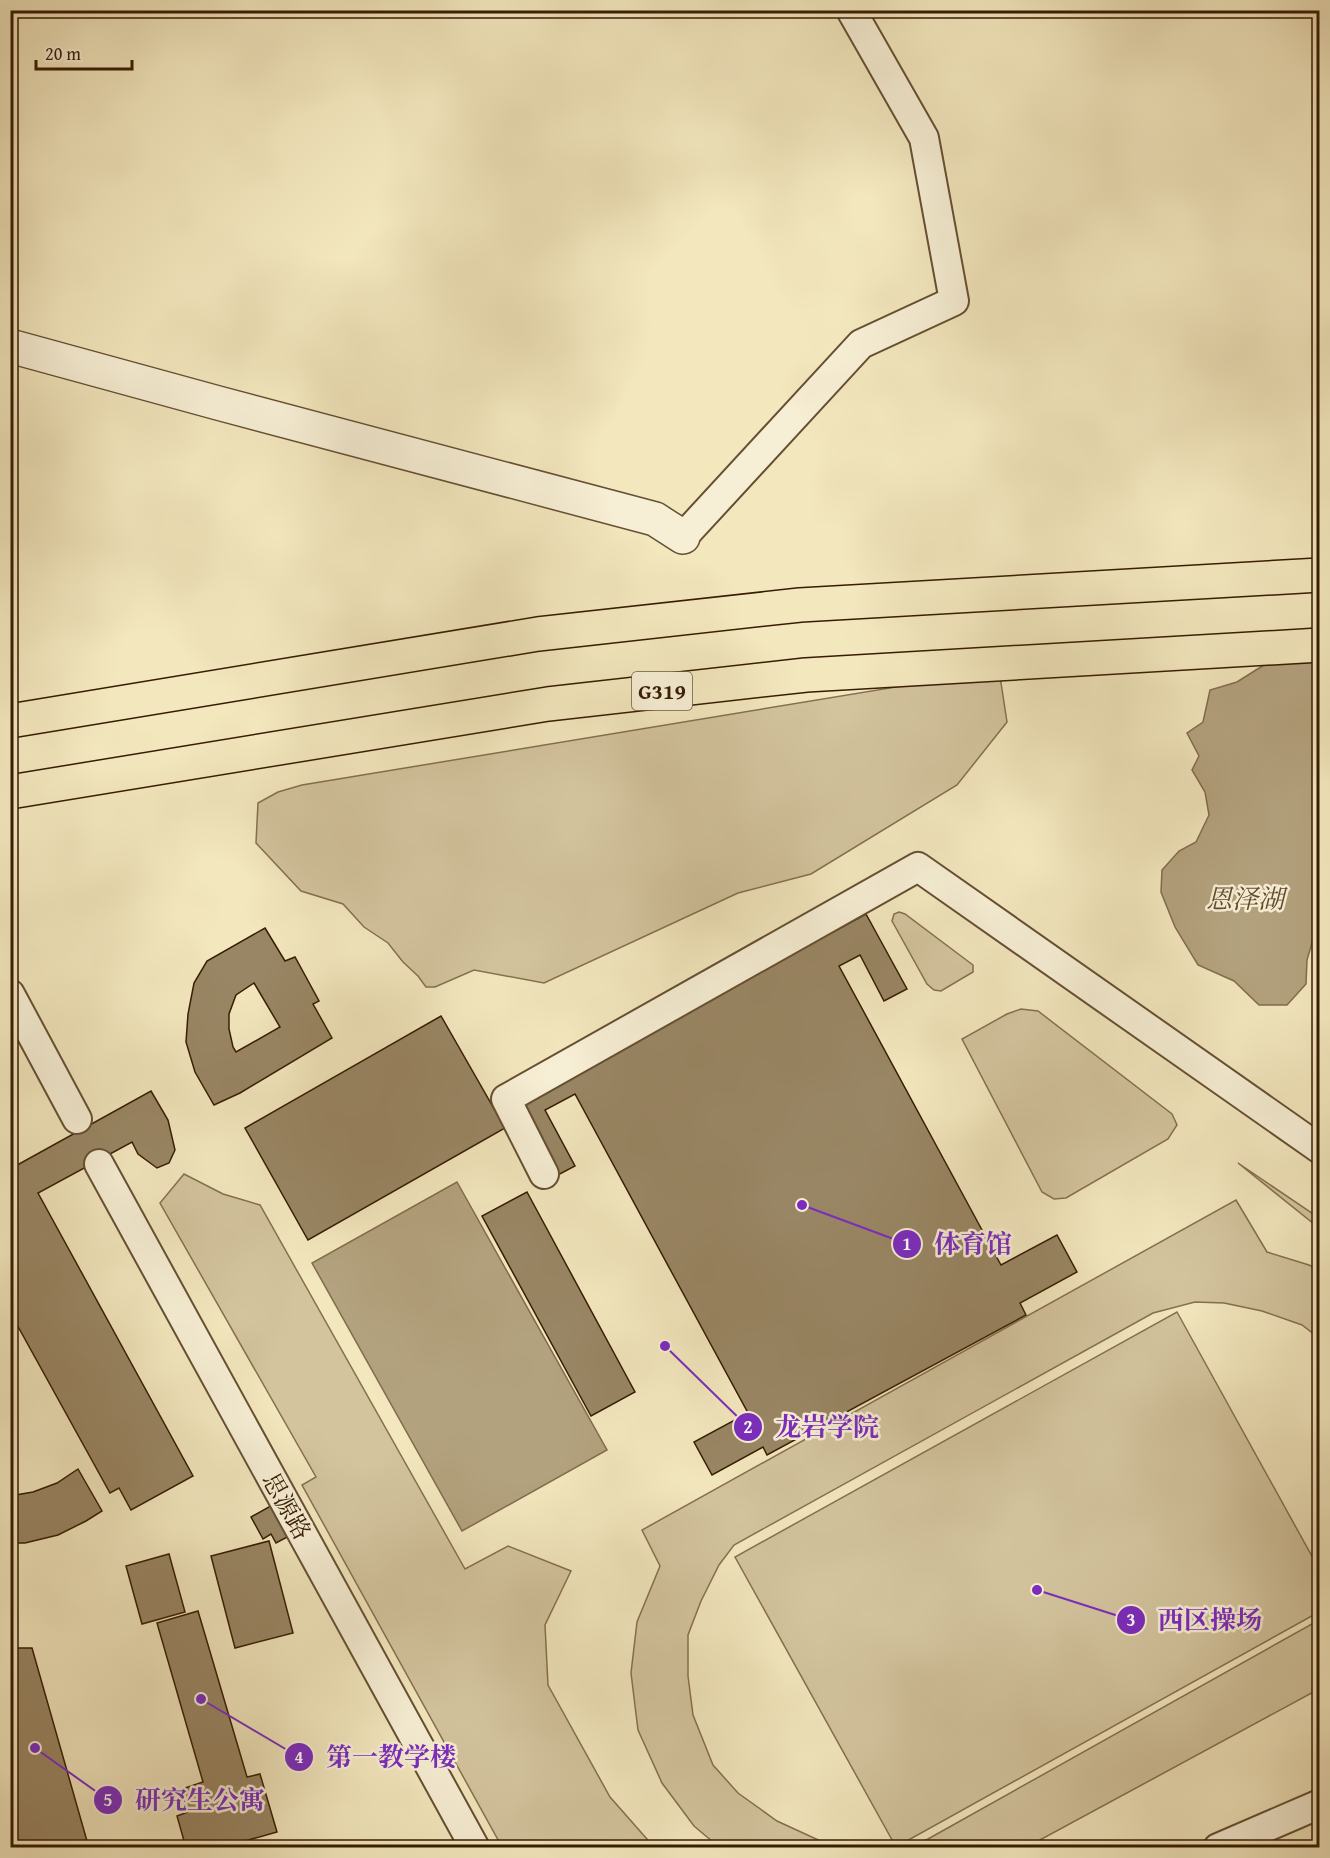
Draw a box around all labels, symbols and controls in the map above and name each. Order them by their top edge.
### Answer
scale bar [36,33,132,71]
text: 20 m [45,40,81,67]
road number: G319 [632,672,692,710]
water label: 恩泽湖 [1206,879,1288,918]
callout: 体育馆 [892,1222,1024,1266]
text: 体育馆 [934,1224,1012,1263]
text: 1 [902,1230,912,1257]
callout: 龙岩学院 [733,1405,891,1449]
text: 龙岩学院 [775,1407,879,1446]
text: 2 [743,1413,753,1440]
street label: 思源路 [254,1466,320,1546]
callout: 西区操场 [1116,1598,1274,1642]
text: 西区操场 [1158,1600,1262,1639]
text: 3 [1126,1606,1136,1633]
callout: 第一教学楼 [284,1735,468,1779]
text: 第一教学楼 [326,1737,456,1776]
text: 4 [294,1743,304,1770]
callout: 研究生公寓 [93,1778,277,1822]
text: 研究生公寓 [135,1780,265,1819]
text: 5 [103,1786,113,1813]

